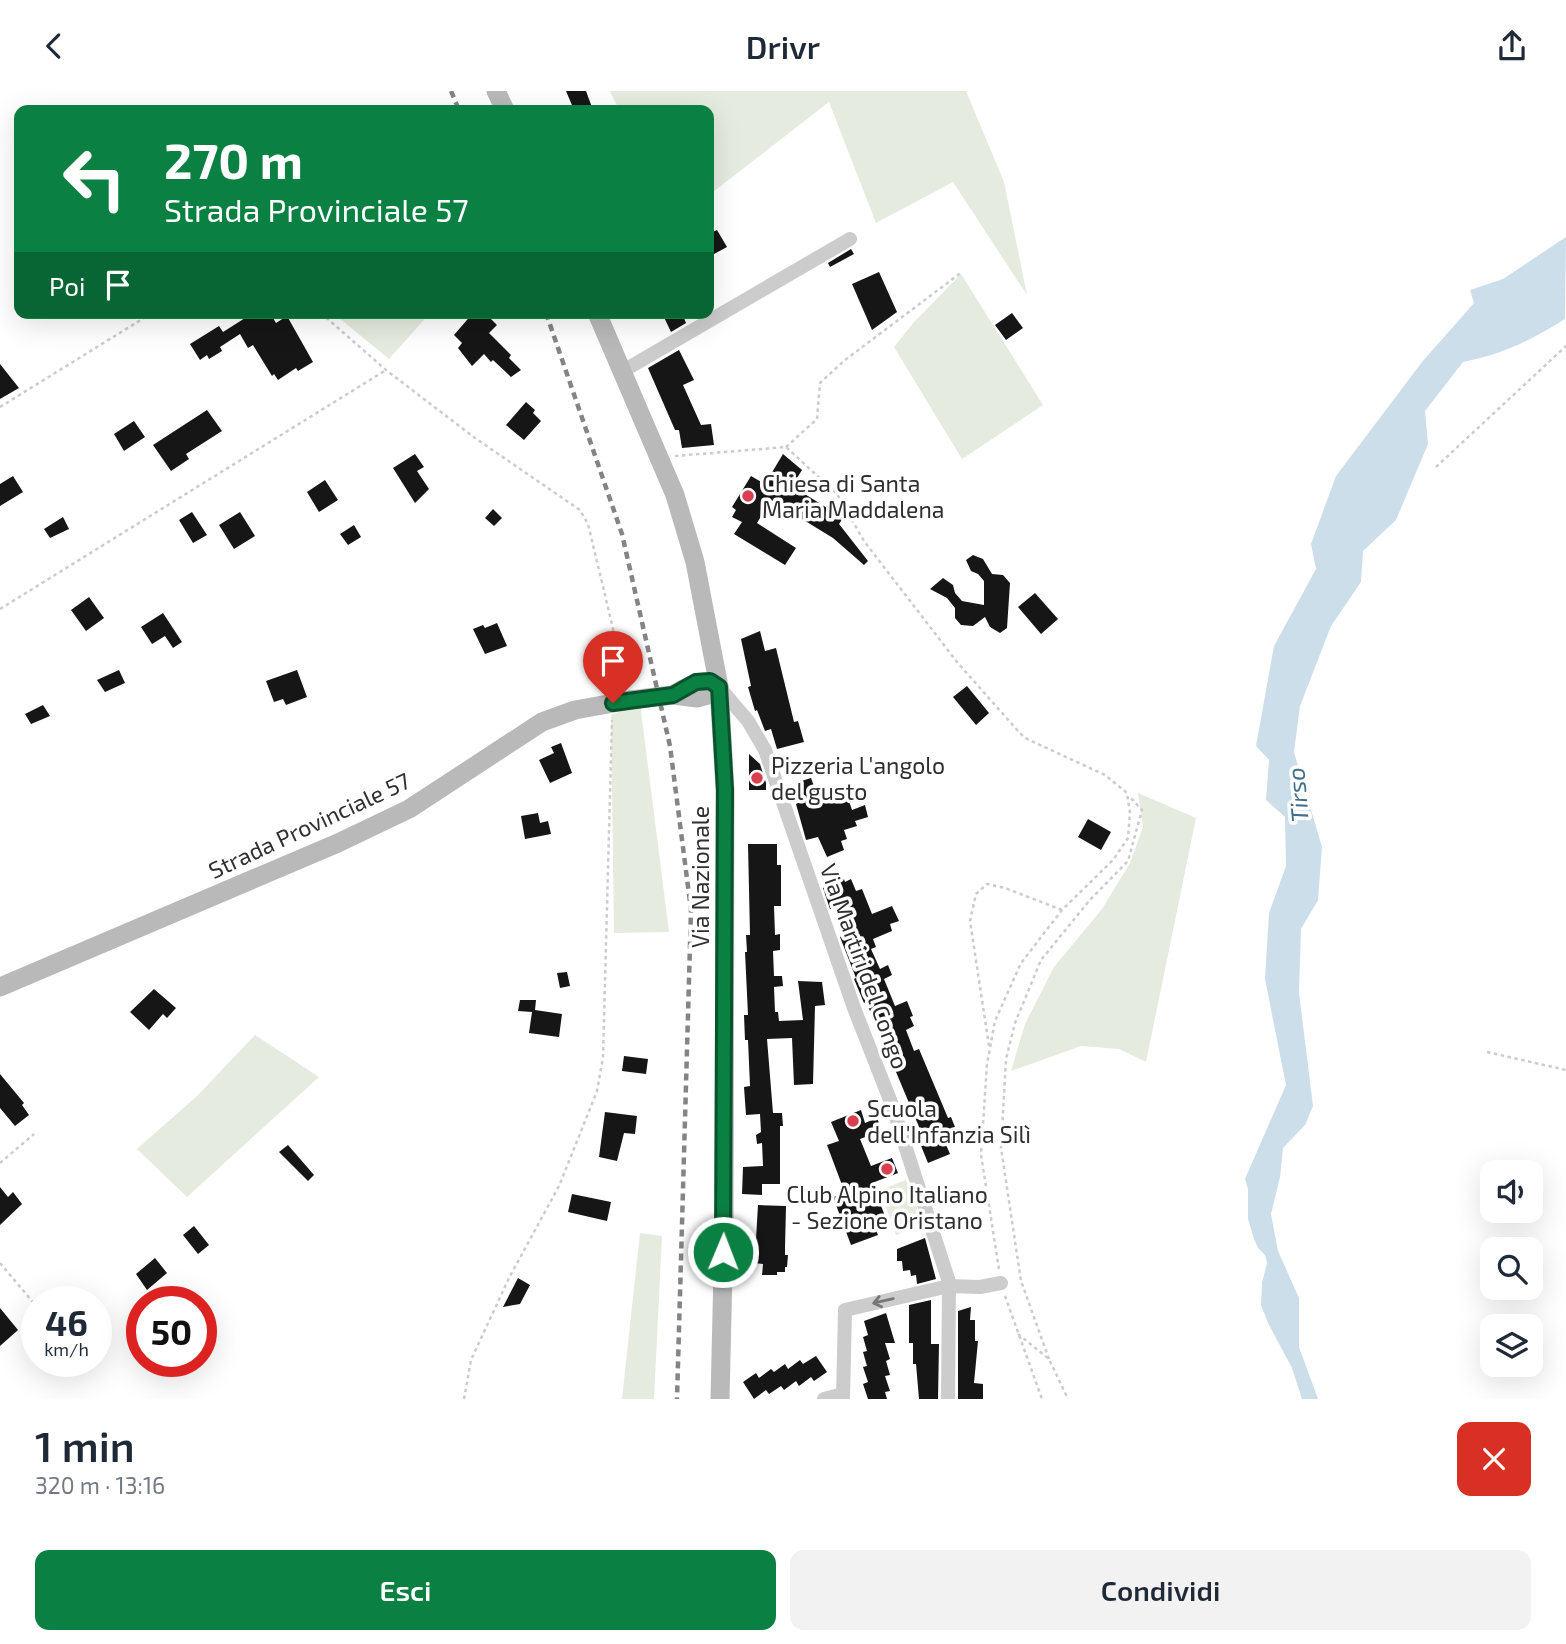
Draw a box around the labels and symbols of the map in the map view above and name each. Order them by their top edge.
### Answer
place label: Chiesa di Santa Maria Maddalena [762,469,944,523]
marker: Chiesa di Santa Maria Maddalena [740,488,756,504]
pin [583,631,643,703]
place label: Pizzeria L'angolo del gusto [771,751,945,805]
street label: Strada Provinciale 57 [204,766,414,884]
water label: Tirso [1280,766,1314,824]
marker: Pizzeria L'angolo del gusto [749,770,765,786]
street label: Via Nazionale [686,806,714,948]
street label: Via Martiri del Congo [815,860,915,1072]
place label: Scuola dell'Infanzia Silì [867,1094,1031,1148]
marker: Scuola dell'Infanzia Silì [845,1113,861,1129]
marker: Club Alpino Italiano - Sezione Oristano [879,1161,895,1177]
place label: Club Alpino Italiano - Sezione Oristano [786,1180,988,1234]
position arrow [686,1215,760,1289]
speed limit sign: 50 [126,1286,217,1377]
one-way arrow [872,1295,895,1309]

